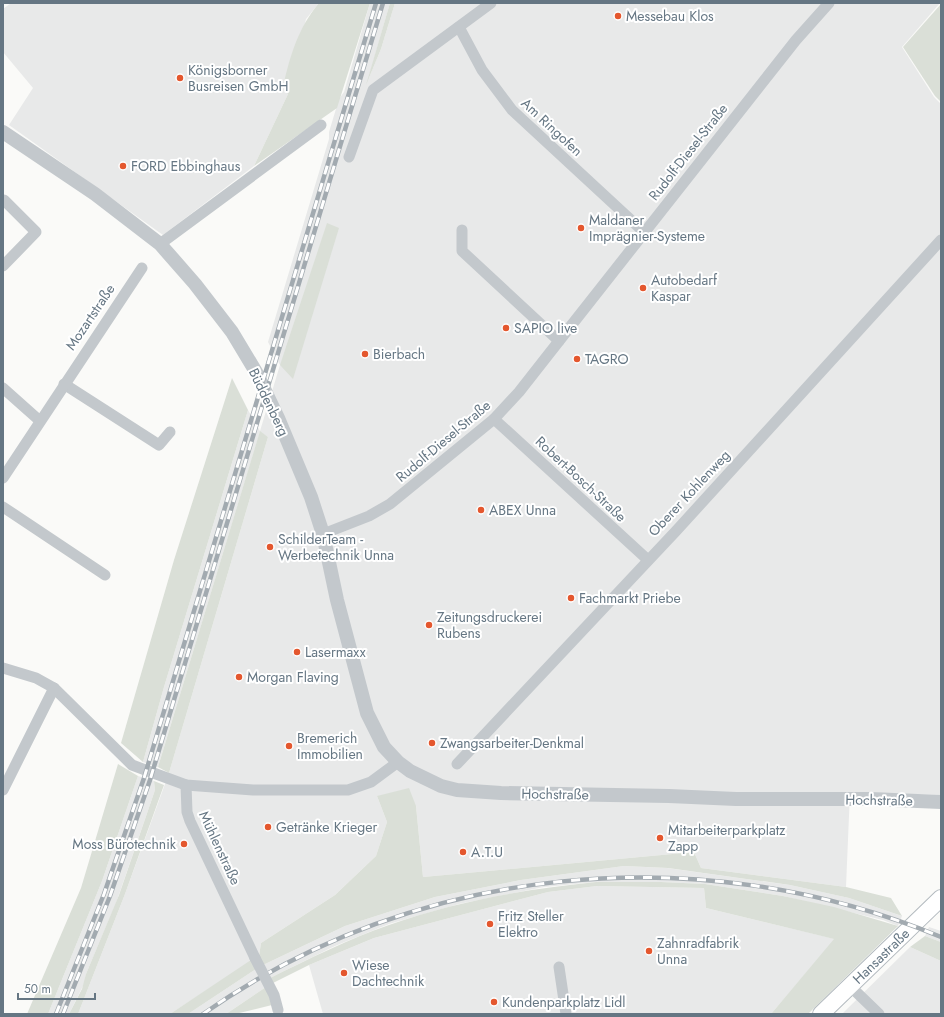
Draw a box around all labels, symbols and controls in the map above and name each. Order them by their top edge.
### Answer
place label: Messebau Klos [626,6,714,26]
marker: Messebau Klos [613,11,623,21]
place label: Königsborner Busreisen GmbH [188,60,288,96]
marker: Königsborner Busreisen GmbH [175,73,185,83]
street label: Am Ringofen [517,93,587,161]
street label: Rudolf-Diesel-Straße [644,99,732,205]
place label: FORD Ebbinghaus [131,156,241,176]
marker: FORD Ebbinghaus [118,161,128,171]
place label: Maldaner Imprägnier-Systeme [589,210,705,246]
marker: Maldaner Imprägnier-Systeme [576,223,586,233]
place label: Autobedarf Kaspar [651,270,718,306]
street label: Mozartstraße [61,280,119,354]
marker: Autobedarf Kaspar [638,283,648,293]
place label: SAPIO live [514,318,577,338]
marker: SAPIO live [501,323,511,333]
place label: Bierbach [373,344,425,364]
marker: Bierbach [360,349,370,359]
place label: TAGRO [585,349,629,369]
marker: TAGRO [572,354,582,364]
street label: Büddenberg [244,365,294,439]
street label: Rudolf-Diesel-Straße [391,395,495,487]
street label: Robert-Bosch-Straße [531,432,631,526]
street label: Oberer Kohlenweg [644,445,734,541]
place label: ABEX Unna [489,500,556,520]
marker: ABEX Unna [476,505,486,515]
place label: SchilderTeam - Werbetechnik Unna [278,529,394,565]
marker: SchilderTeam - Werbetechnik Unna [265,542,275,552]
place label: Fachmarkt Priebe [579,588,681,608]
marker: Fachmarkt Priebe [566,593,576,603]
place label: Zeitungsdruckerei Rubens [437,607,542,643]
marker: Zeitungsdruckerei Rubens [424,620,434,630]
place label: Lasermaxx [305,642,366,662]
marker: Lasermaxx [292,647,302,657]
place label: Morgan Flaving [247,667,339,687]
marker: Morgan Flaving [234,672,244,682]
place label: Bremerich Immobilien [297,728,363,764]
place label: Zwangsarbeiter-Denkmal [440,733,584,753]
marker: Zwangsarbeiter-Denkmal [427,738,437,748]
marker: Bremerich Immobilien [284,741,294,751]
street label: Hochstraße [521,783,589,805]
street label: Hochstraße [845,789,913,811]
street label: Mühlenstraße [194,808,246,888]
place label: Getränke Krieger [276,817,377,837]
place label: Mitarbeiterparkplatz Zapp [668,820,786,856]
marker: Getränke Krieger [263,822,273,832]
marker: Mitarbeiterparkplatz Zapp [655,833,665,843]
place label: Moss Bürotechnik [72,834,177,854]
marker: Moss Bürotechnik [179,839,189,849]
place label: A.T.U [471,842,503,862]
marker: A.T.U [458,847,468,857]
place label: Fritz Steller Elektro [498,906,564,942]
marker: Fritz Steller Elektro [485,919,495,929]
street label: Hansastraße [848,924,914,988]
place label: Zahnradfabrik Unna [657,933,740,969]
marker: Zahnradfabrik Unna [644,946,654,956]
place label: Wiese Dachtechnik [352,955,425,991]
marker: Wiese Dachtechnik [339,968,349,978]
scale bar [18,975,95,1001]
text: 50 m [24,980,51,998]
place label: Kundenparkplatz Lidl [502,992,625,1012]
marker: Kundenparkplatz Lidl [489,997,499,1007]

